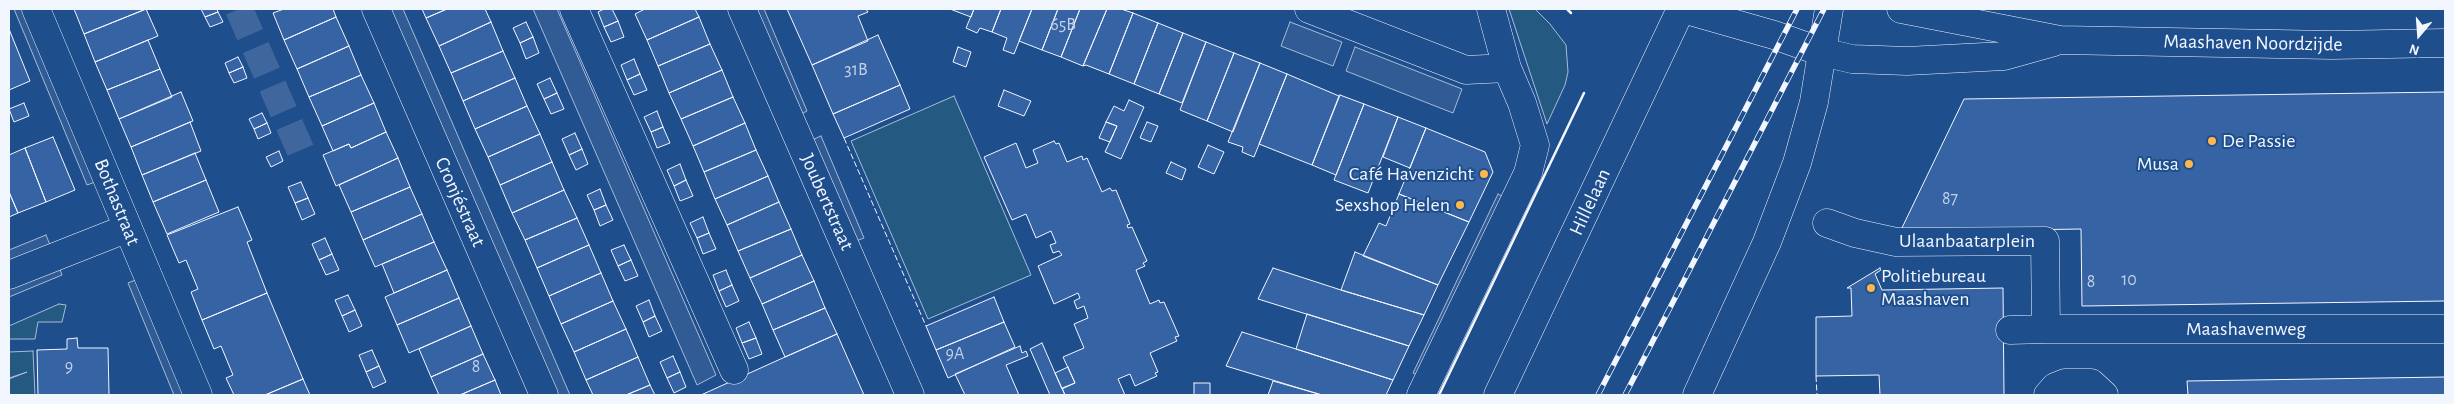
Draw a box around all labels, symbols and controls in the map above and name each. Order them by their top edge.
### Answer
north arrow [2394,10,2444,60]
house number: 65B [1050,14,1076,36]
street label: Maashaven Noordzijde [2163,29,2343,57]
text: N [2408,41,2421,57]
house number: 31B [844,59,868,81]
place label: De Passie [2222,129,2295,153]
marker: De Passie [2206,135,2218,147]
street label: Joubertstraat [795,150,859,254]
place label: Musa [2137,152,2179,176]
street label: Cronjéstraat [430,153,490,251]
street label: Bothastraat [89,155,145,249]
marker: Musa [2183,158,2195,170]
place label: Café Havenzicht [1349,162,1474,186]
street label: Hillelaan [1564,165,1616,239]
marker: Café Havenzicht [1478,168,1490,180]
house number: 87 [1942,188,1958,210]
place label: Sexshop Helen [1335,193,1450,217]
marker: Sexshop Helen [1454,199,1466,211]
street label: Ulaanbaatarplein [1899,229,2035,253]
place label: Politiebureau Maashaven [1881,264,1986,311]
house number: 10 [2121,269,2137,291]
house number: 8 [2087,271,2095,293]
marker: Politiebureau Maashaven [1865,282,1877,294]
street label: Maashavenweg [2186,317,2306,341]
house number: 9A [946,343,964,365]
house number: 9 [65,356,73,378]
house number: 8 [472,356,480,378]

